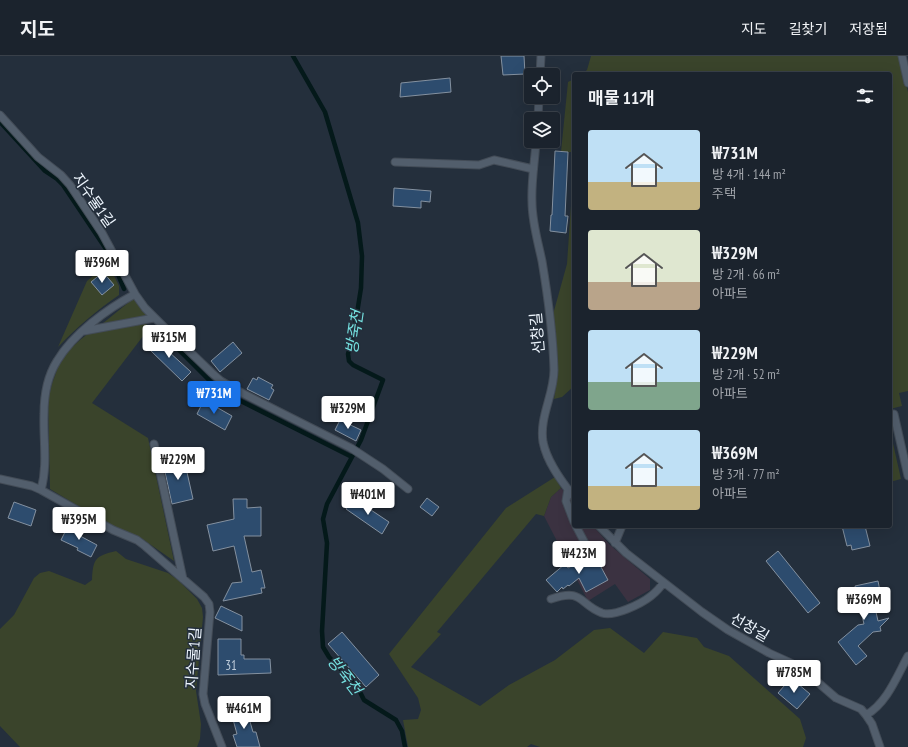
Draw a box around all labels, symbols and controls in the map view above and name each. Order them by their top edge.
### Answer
text: 지도 [20,17,55,41]
text: 지도 [741,20,767,38]
text: 길찾기 [789,20,827,38]
text: 저장됨 [849,20,888,38]
map controls [524,68,560,148]
button: locate [524,68,560,104]
icon: filters [854,85,876,107]
text: 매물 11개 [588,87,655,109]
button: layers [524,112,560,148]
text: ₩731M [712,142,758,164]
icon: home [620,146,668,194]
text: 방 4개 · 144 m² [712,166,786,183]
street label: 지수물1길 [68,169,120,231]
text: 주택 [712,185,736,202]
text: ₩329M [712,242,758,264]
icon: home [620,246,668,294]
pin: ₩396M [74,250,130,284]
text: ₩396M [85,254,119,271]
text: 방 2개 · 66 m² [712,266,780,283]
text: 아파트 [712,285,748,302]
water label: 방죽천 [341,306,367,355]
street label: 선창길 [526,312,548,354]
pin: ₩315M [141,325,197,359]
text: ₩315M [152,329,186,346]
text: ₩229M [712,342,758,364]
icon: home [620,346,668,394]
text: 방 2개 · 52 m² [712,366,780,383]
pin: ₩731M [186,381,242,415]
text: ₩731M [197,385,231,402]
text: 아파트 [712,385,748,402]
pin: ₩329M [320,396,376,430]
text: ₩329M [331,400,365,417]
text: ₩369M [712,442,758,464]
icon: home [620,446,668,494]
pin: ₩229M [150,447,206,481]
text: ₩229M [161,451,195,468]
text: 방 3개 · 77 m² [712,466,779,483]
pin: ₩401M [340,482,396,516]
text: 아파트 [712,485,748,502]
text: ₩401M [351,486,385,503]
pin: ₩395M [51,507,107,541]
text: ₩395M [62,511,96,528]
pin: ₩423M [551,541,607,575]
text: ₩423M [562,545,596,562]
pin: ₩369M [836,587,892,621]
text: ₩369M [847,591,881,608]
street label: 선창길 [727,608,773,646]
street label: 지수물1길 [181,626,205,690]
water label: 방죽천 [324,651,368,700]
house number: 31 [225,657,237,674]
pin: ₩785M [766,660,822,694]
text: ₩785M [777,664,811,681]
pin: ₩461M [216,696,272,730]
text: ₩461M [227,700,261,717]

